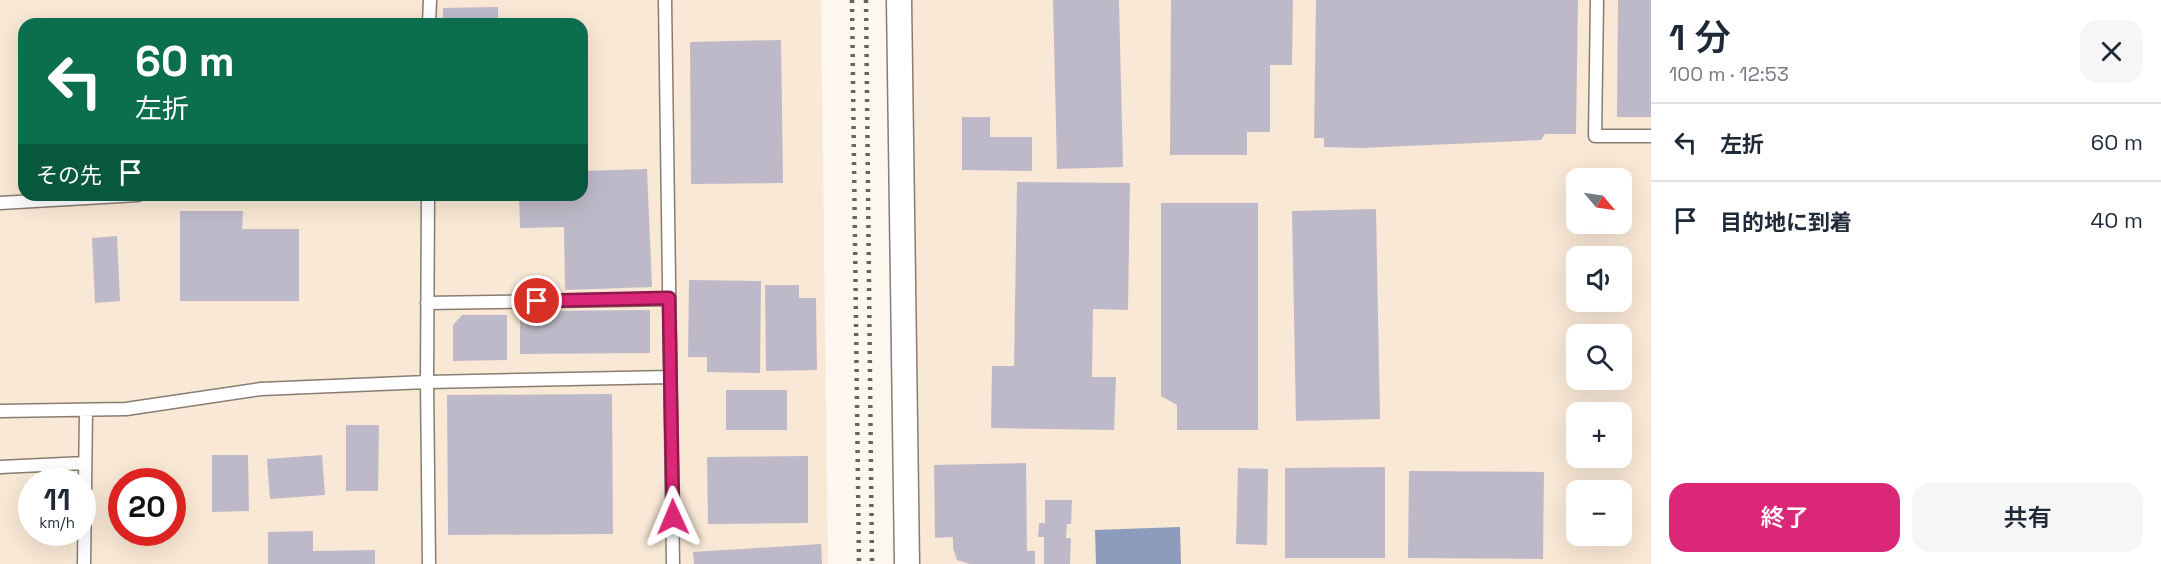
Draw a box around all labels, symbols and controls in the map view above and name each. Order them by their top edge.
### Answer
text: 1 分 [1669,15,1730,61]
button: close [2080,20,2143,83]
text: 60 m [135,35,235,88]
icon: left [36,42,114,120]
text: 100 m · 12:53 [1669,61,1789,87]
text: 左折 [135,91,189,126]
icon: left [1669,126,1702,159]
text: 60 m [2091,128,2143,156]
text: 左折 [1720,130,1764,158]
icon: arrive [114,156,147,189]
text: その先 [36,161,102,189]
north arrow [1566,168,1632,234]
map controls [1566,168,1632,546]
icon: arrive [1669,204,1702,237]
text: 40 m [2091,206,2143,234]
text: 目的地に到着 [1720,208,1852,236]
button: sound [1566,246,1632,312]
pin [511,275,562,326]
icon: arrive [520,284,553,317]
button: search [1566,324,1632,390]
button: + [1566,402,1632,468]
speed limit sign: 20 [108,468,186,546]
text: 11 [43,480,71,519]
button: − [1566,480,1632,546]
button: 終了 [1669,483,1900,552]
button: 共有 [1912,483,2143,552]
position arrow [641,485,705,549]
text: km/h [39,513,75,532]

